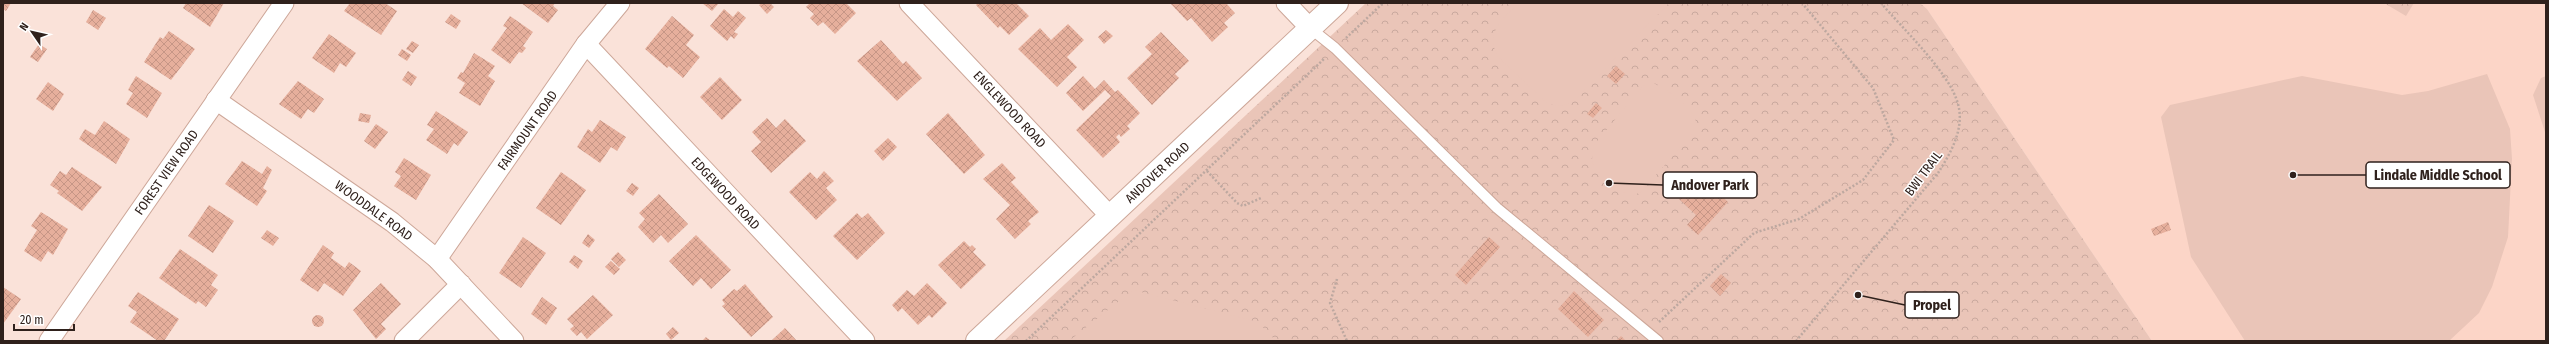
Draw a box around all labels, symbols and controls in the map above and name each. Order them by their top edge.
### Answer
north arrow [12,12,52,52]
text: N [17,20,31,33]
street label: ENGLEWOOD ROAD [970,68,1049,151]
street label: FAIRMOUNT ROAD [494,88,560,173]
street label: FOREST VIEW ROAD [132,127,201,218]
street label: ANDOVER ROAD [1122,139,1193,206]
street label: BWI TRAIL [1902,148,1945,199]
street label: EDGEWOOD ROAD [688,154,763,233]
callout: Lindale Middle School [2366,162,2510,188]
text: Lindale Middle School [2374,167,2502,184]
callout: Andover Park [1663,172,1757,198]
street label: WOODDALE ROAD [332,177,415,244]
text: Andover Park [1670,177,1750,194]
callout: Propel [1905,292,1959,318]
text: Propel [1913,297,1951,314]
scale bar [14,306,74,332]
text: 20 m [20,313,44,327]

